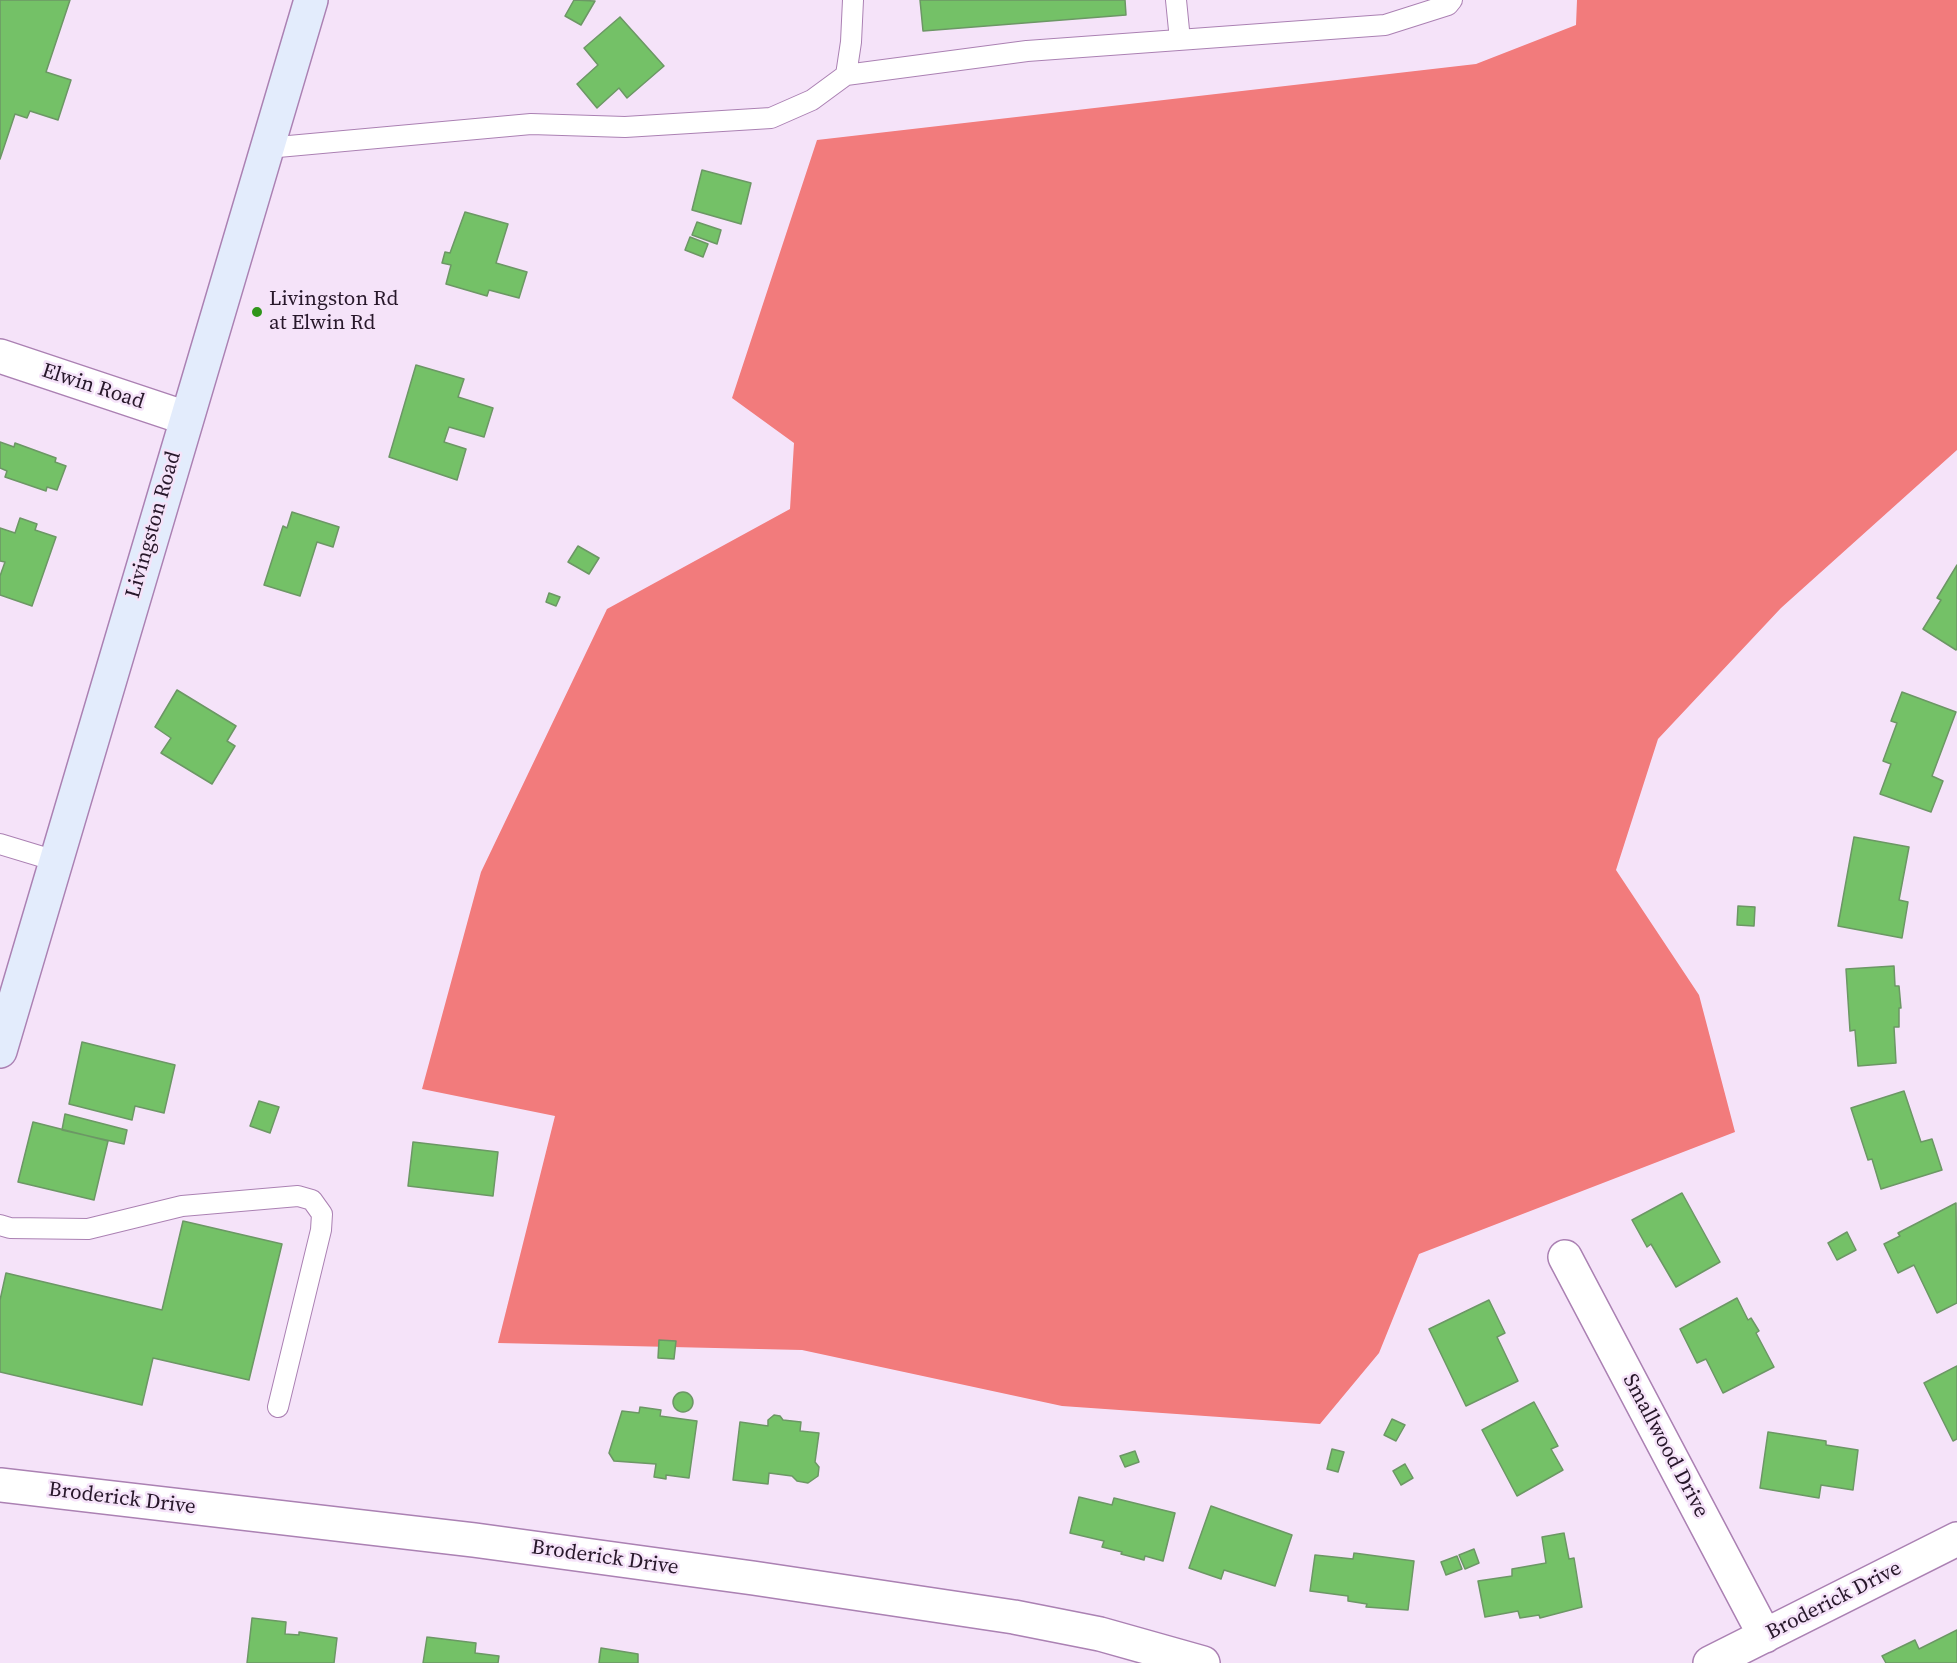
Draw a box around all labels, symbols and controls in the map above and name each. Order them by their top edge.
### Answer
place label: Livingston Rd at Elwin Rd [269,287,398,337]
marker: Livingston Rd at Elwin Rd [250,305,264,319]
street label: Elwin Road [39,359,147,415]
street label: Livingston Road [121,449,187,601]
street label: Smallwood Drive [1617,1370,1713,1522]
street label: Broderick Drive [47,1477,197,1521]
street label: Broderick Drive [530,1535,680,1581]
street label: Broderick Drive [1762,1556,1906,1646]

